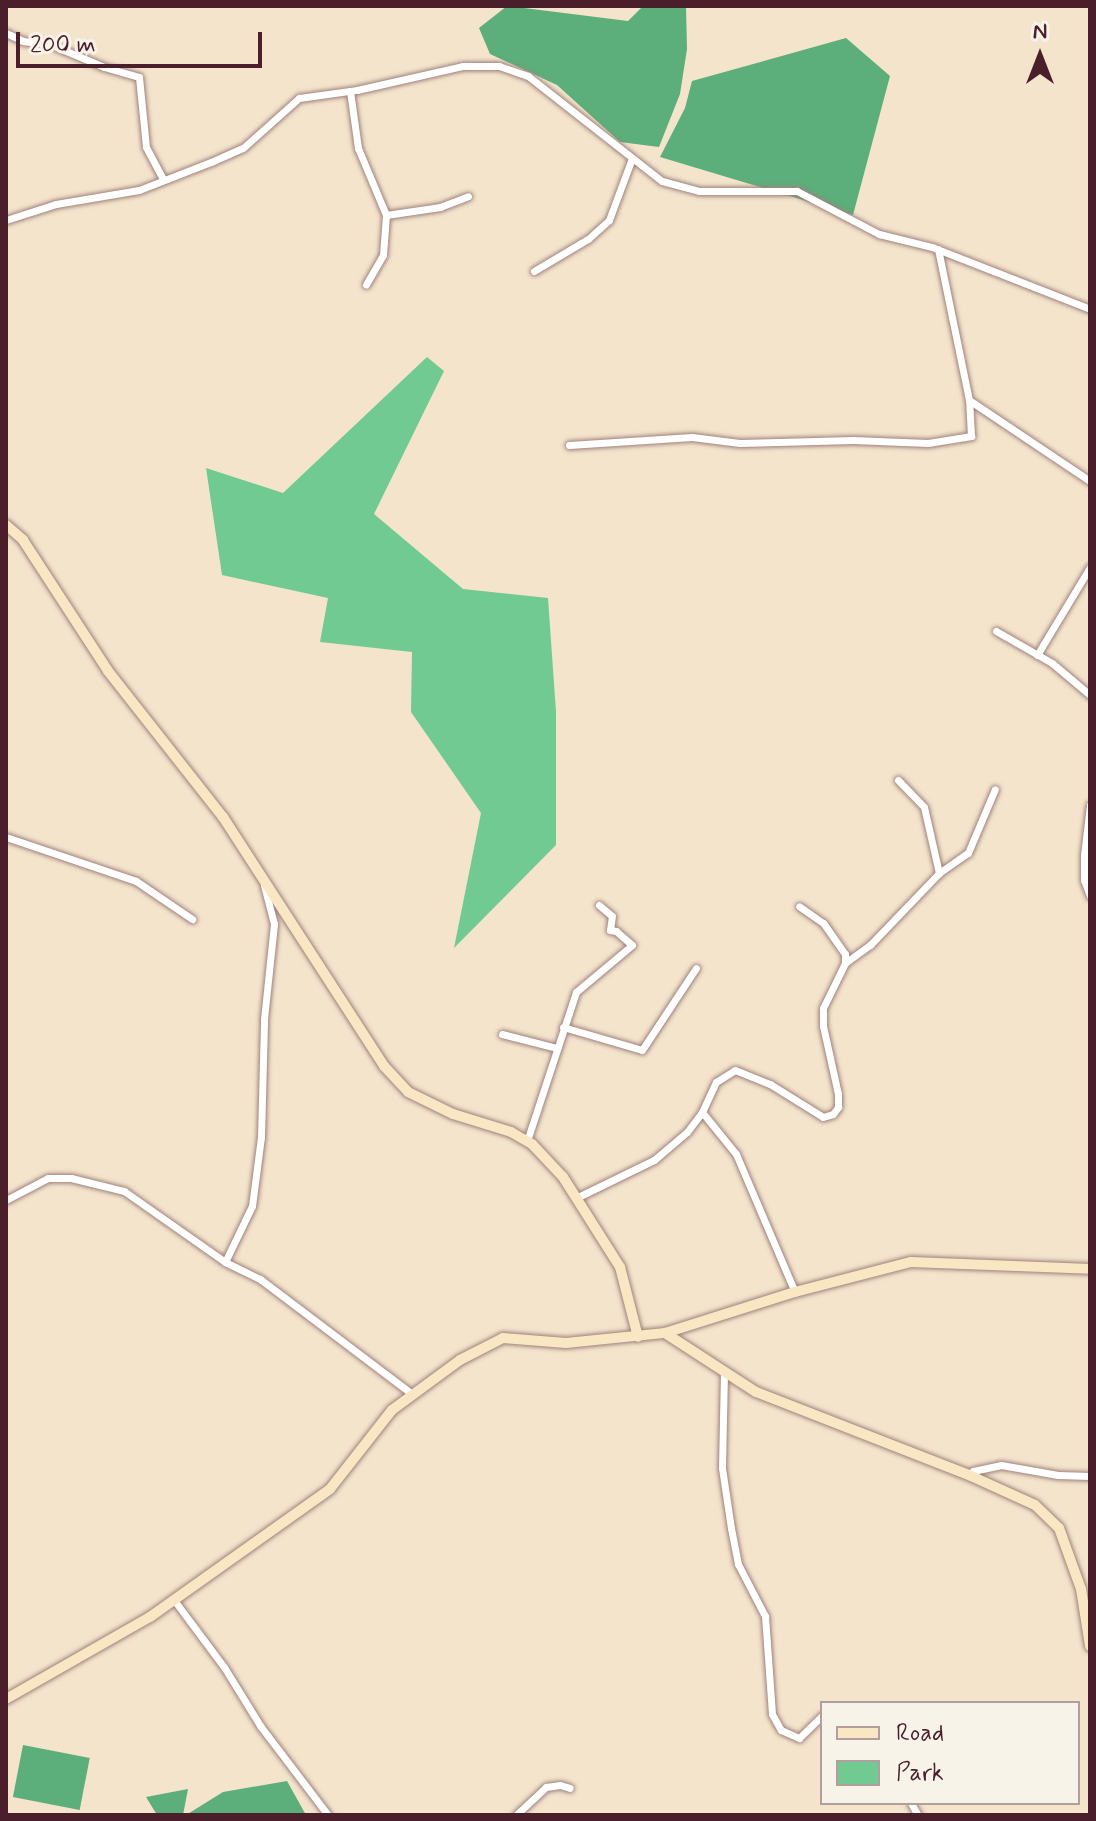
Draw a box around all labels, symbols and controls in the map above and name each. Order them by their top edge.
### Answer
scale bar [20,16,266,66]
north arrow [1000,16,1080,96]
text: N [1033,18,1047,46]
text: 200 m [30,30,96,61]
legend [820,1701,1080,1805]
text: Road [896,1718,944,1749]
text: Park [896,1758,944,1789]

